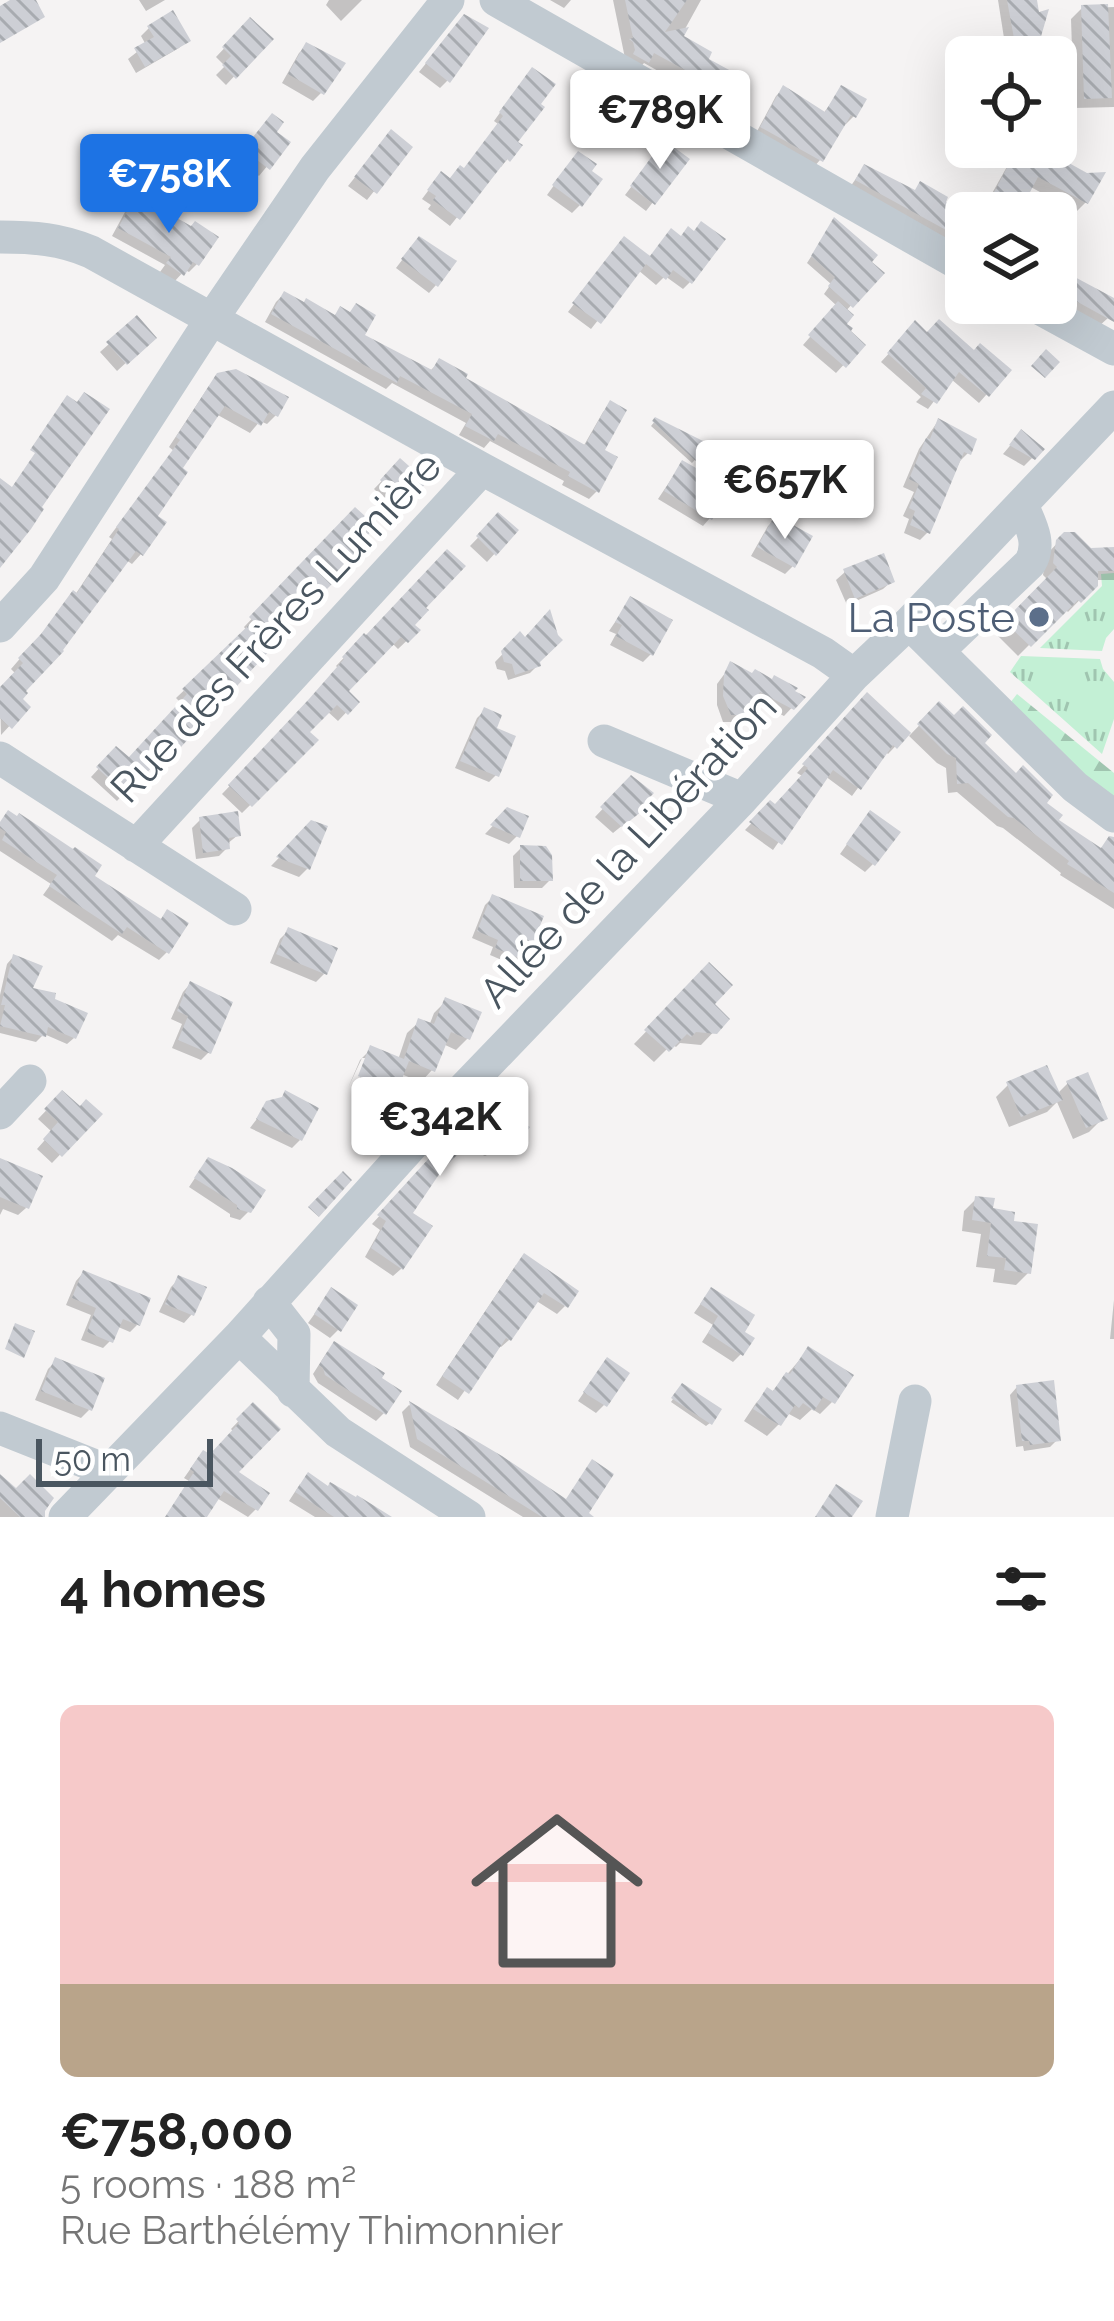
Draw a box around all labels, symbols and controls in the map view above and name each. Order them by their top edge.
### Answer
map controls [945,36,1077,324]
button: locate [945,36,1077,168]
pin: €789K [576,70,744,172]
text: €789K [597,86,723,132]
pin: €758K [85,134,253,236]
text: €758K [107,150,231,196]
button: layers [945,192,1077,324]
pin: €657K [701,440,869,542]
street label: Rue des Frères Lumière [101,442,451,812]
text: €657K [723,456,847,502]
place label: La Poste [848,593,1015,642]
marker: La Poste [1026,604,1052,630]
street label: Allée de la Libération [470,683,786,1017]
pin: €342K [356,1077,524,1179]
text: €342K [378,1093,502,1139]
scale bar [36,1433,213,1486]
text: 50 m [54,1440,131,1479]
icon: filters [988,1556,1054,1622]
text: 4 homes [60,1559,266,1619]
icon: home [449,1783,665,1999]
text: €758,000 [60,2101,293,2161]
text: 5 rooms · 188 m² [60,2161,356,2207]
text: Rue Barthélémy Thimonnier [60,2207,563,2253]

